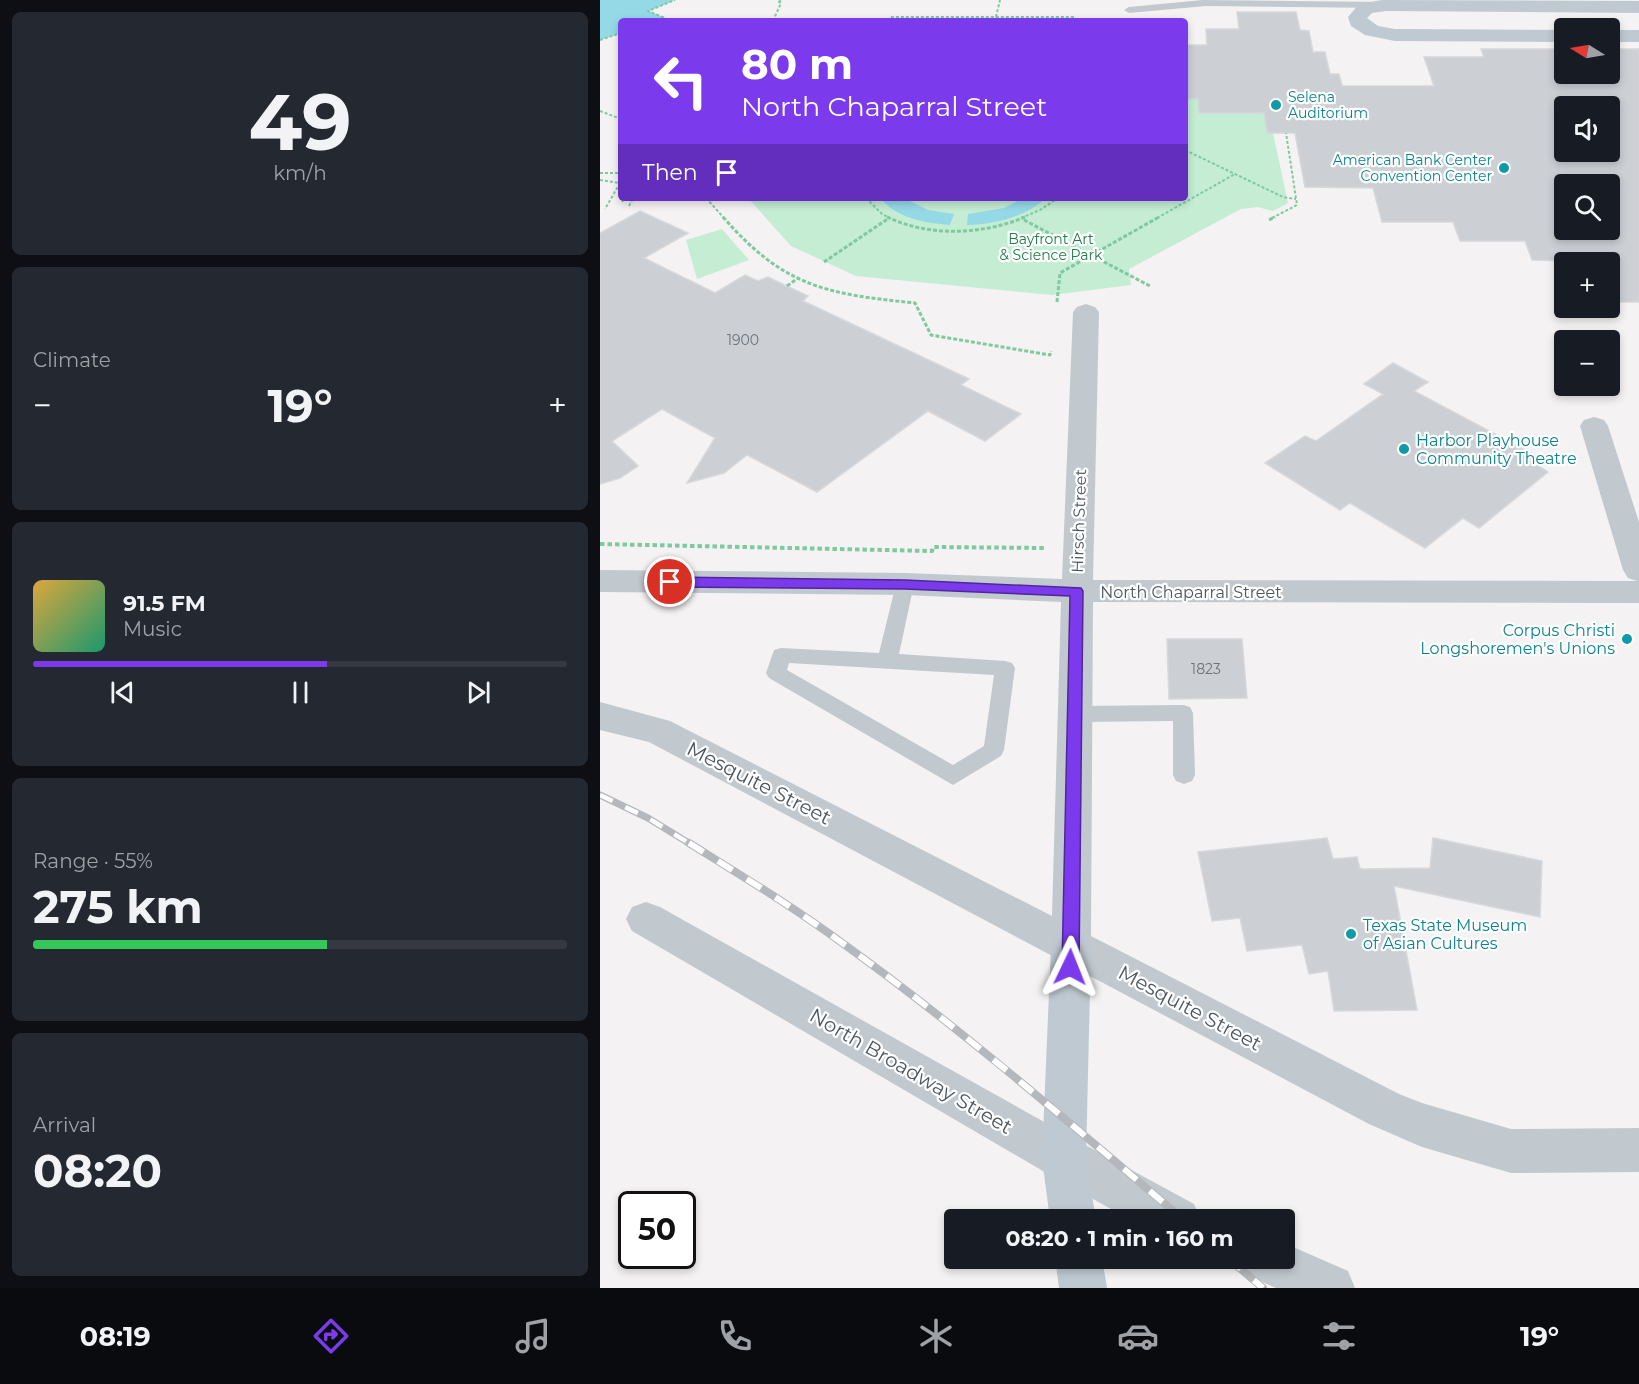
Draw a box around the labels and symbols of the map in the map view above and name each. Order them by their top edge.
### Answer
north arrow [1554,18,1620,84]
place label: Selena Auditorium [1288,88,1368,122]
marker: Selena Auditorium [1269,98,1283,112]
place label: American Bank Center Convention Center [1333,151,1492,185]
marker: American Bank Center Convention Center [1497,161,1511,175]
park label: Bayfront Art & Science Park [1000,230,1103,264]
house number: 1900 [727,331,759,349]
place label: Harbor Playhouse Community Theatre [1416,431,1577,468]
marker: Harbor Playhouse Community Theatre [1397,442,1411,456]
street label: Hirsch Street [1068,468,1090,573]
pin [644,556,695,607]
street label: North Chaparral Street [1100,583,1282,602]
place label: Corpus Christi Longshoremen's Unions [1420,621,1615,658]
marker: Corpus Christi Longshoremen's Unions [1620,632,1634,646]
house number: 1823 [1191,660,1221,678]
street label: Mesquite Street [683,736,835,830]
place label: Texas State Museum of Asian Cultures [1363,916,1527,953]
marker: Texas State Museum of Asian Cultures [1344,927,1358,941]
position arrow [1038,935,1102,999]
street label: Mesquite Street [1114,960,1266,1056]
street label: North Broadway Street [805,1003,1017,1139]
speed limit sign: 50 [618,1191,696,1269]

